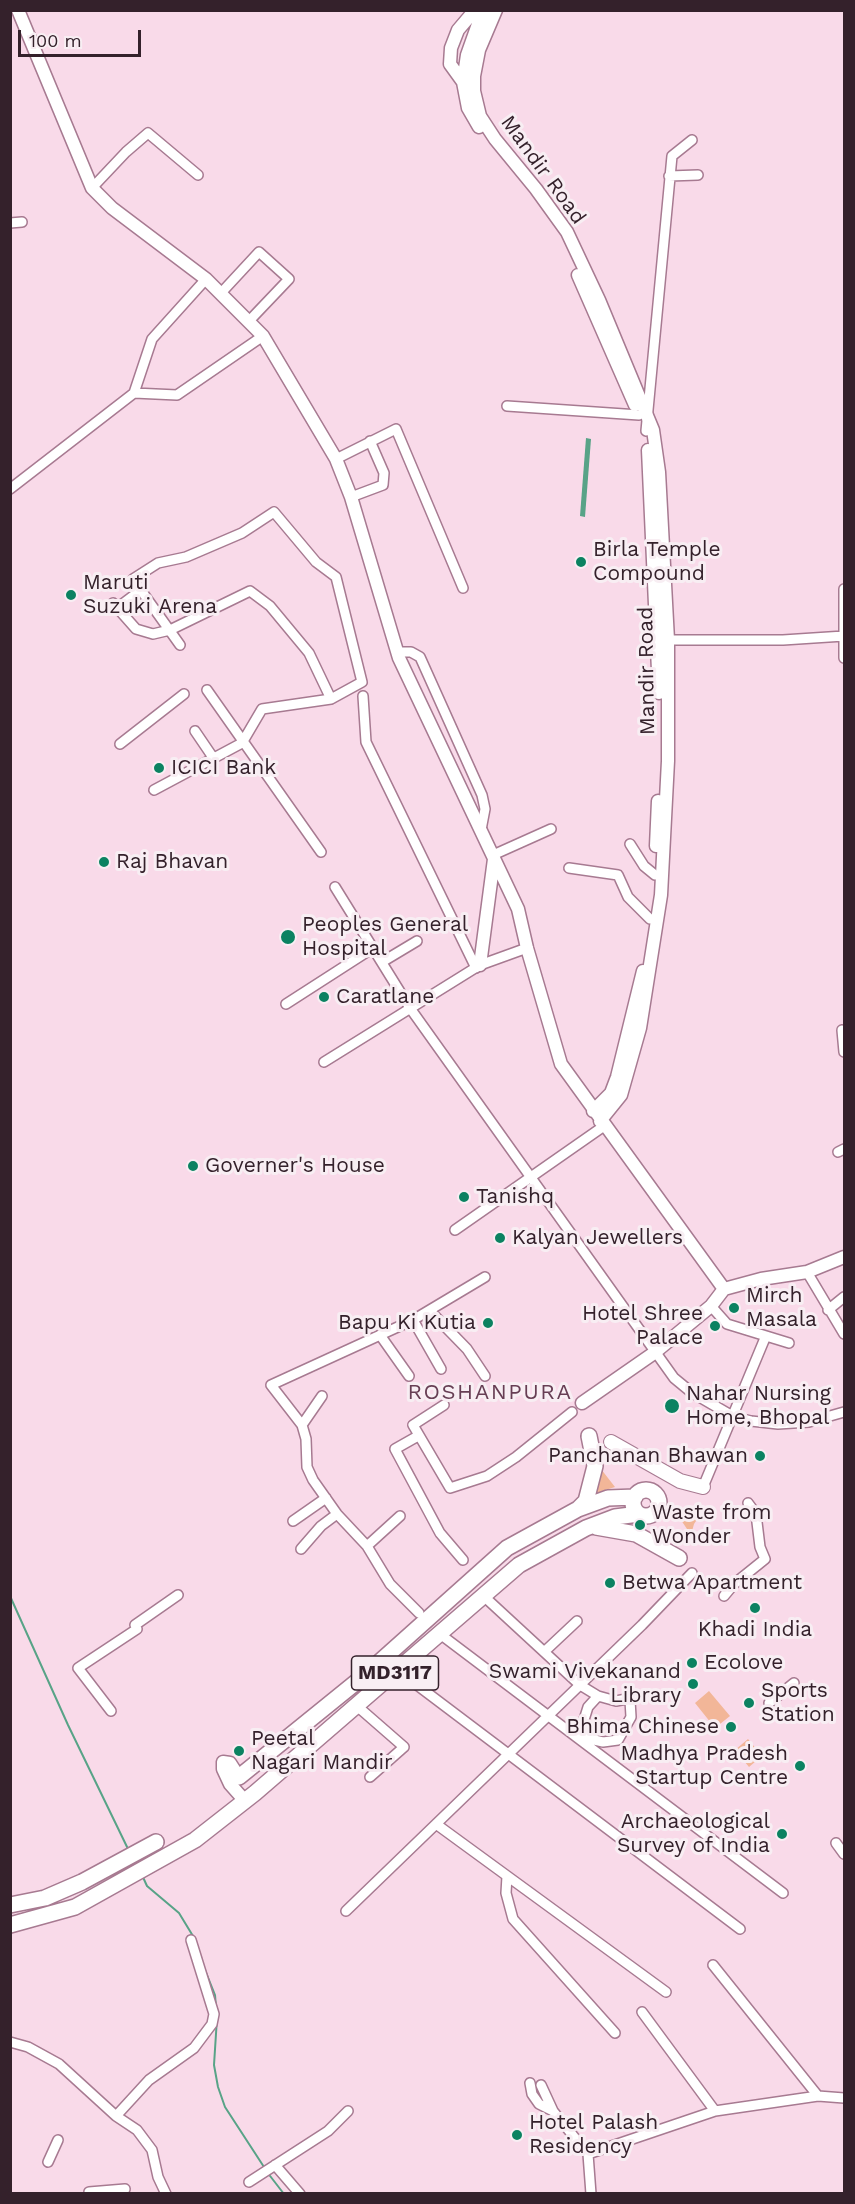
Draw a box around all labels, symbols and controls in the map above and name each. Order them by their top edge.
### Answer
scale bar [21,18,144,56]
text: 100 m [29,30,82,51]
street label: Mandir Road [495,111,591,229]
place label: Birla Temple Compound [593,537,721,587]
marker: Birla Temple Compound [574,555,588,569]
place label: Maruti Suzuki Arena [83,570,217,620]
marker: Maruti Suzuki Arena [64,588,78,602]
street label: Mandir Road [633,607,661,735]
place label: ICICI Bank [171,755,276,781]
marker: ICICI Bank [152,761,166,775]
place label: Raj Bhavan [116,849,228,875]
marker: Raj Bhavan [97,855,111,869]
place label: Peoples General Hospital [302,912,468,962]
marker: Peoples General Hospital [279,928,297,946]
place label: Caratlane [336,984,434,1010]
marker: Caratlane [317,990,331,1004]
place label: Governer's House [205,1153,385,1179]
marker: Governer's House [186,1159,200,1173]
place label: Tanishq [476,1184,554,1210]
marker: Tanishq [457,1190,471,1204]
place label: Kalyan Jewellers [512,1225,683,1251]
marker: Kalyan Jewellers [493,1231,507,1245]
place label: Mirch Masala [746,1283,817,1333]
place label: Hotel Shree Palace [582,1301,703,1351]
marker: Mirch Masala [727,1301,741,1315]
place label: Bapu Ki Kutia [338,1310,476,1336]
marker: Bapu Ki Kutia [481,1316,495,1330]
marker: Hotel Shree Palace [708,1319,722,1333]
district label: ROSHANPURA [407,1380,573,1406]
place label: Nahar Nursing Home, Bhopal [686,1381,831,1431]
marker: Nahar Nursing Home, Bhopal [663,1397,681,1415]
place label: Panchanan Bhawan [548,1443,748,1469]
marker: Panchanan Bhawan [753,1449,767,1463]
place label: Waste from Wonder [652,1500,771,1550]
marker: Waste from Wonder [633,1518,647,1532]
place label: Betwa Apartment [622,1570,802,1596]
marker: Betwa Apartment [603,1576,617,1590]
marker: Khadi India [748,1601,762,1615]
place label: Khadi India [698,1617,812,1643]
place label: Ecolove [704,1650,783,1676]
road number: MD3117 [352,1656,438,1690]
marker: Ecolove [685,1656,699,1670]
place label: Swami Vivekanand Library [489,1659,681,1709]
marker: Swami Vivekanand Library [686,1677,700,1691]
place label: Sports Station [761,1678,835,1728]
marker: Sports Station [742,1696,756,1710]
place label: Bhima Chinese [566,1714,719,1740]
marker: Bhima Chinese [724,1720,738,1734]
place label: Peetal Nagari Mandir [251,1726,393,1776]
place label: Madhya Pradesh Startup Centre [621,1741,788,1791]
marker: Peetal Nagari Mandir [232,1744,246,1758]
marker: Madhya Pradesh Startup Centre [793,1759,807,1773]
place label: Archaeological Survey of India [617,1809,770,1859]
marker: Archaeological Survey of India [775,1827,789,1841]
place label: Hotel Palash Residency [529,2110,658,2160]
marker: Hotel Palash Residency [510,2128,524,2142]

